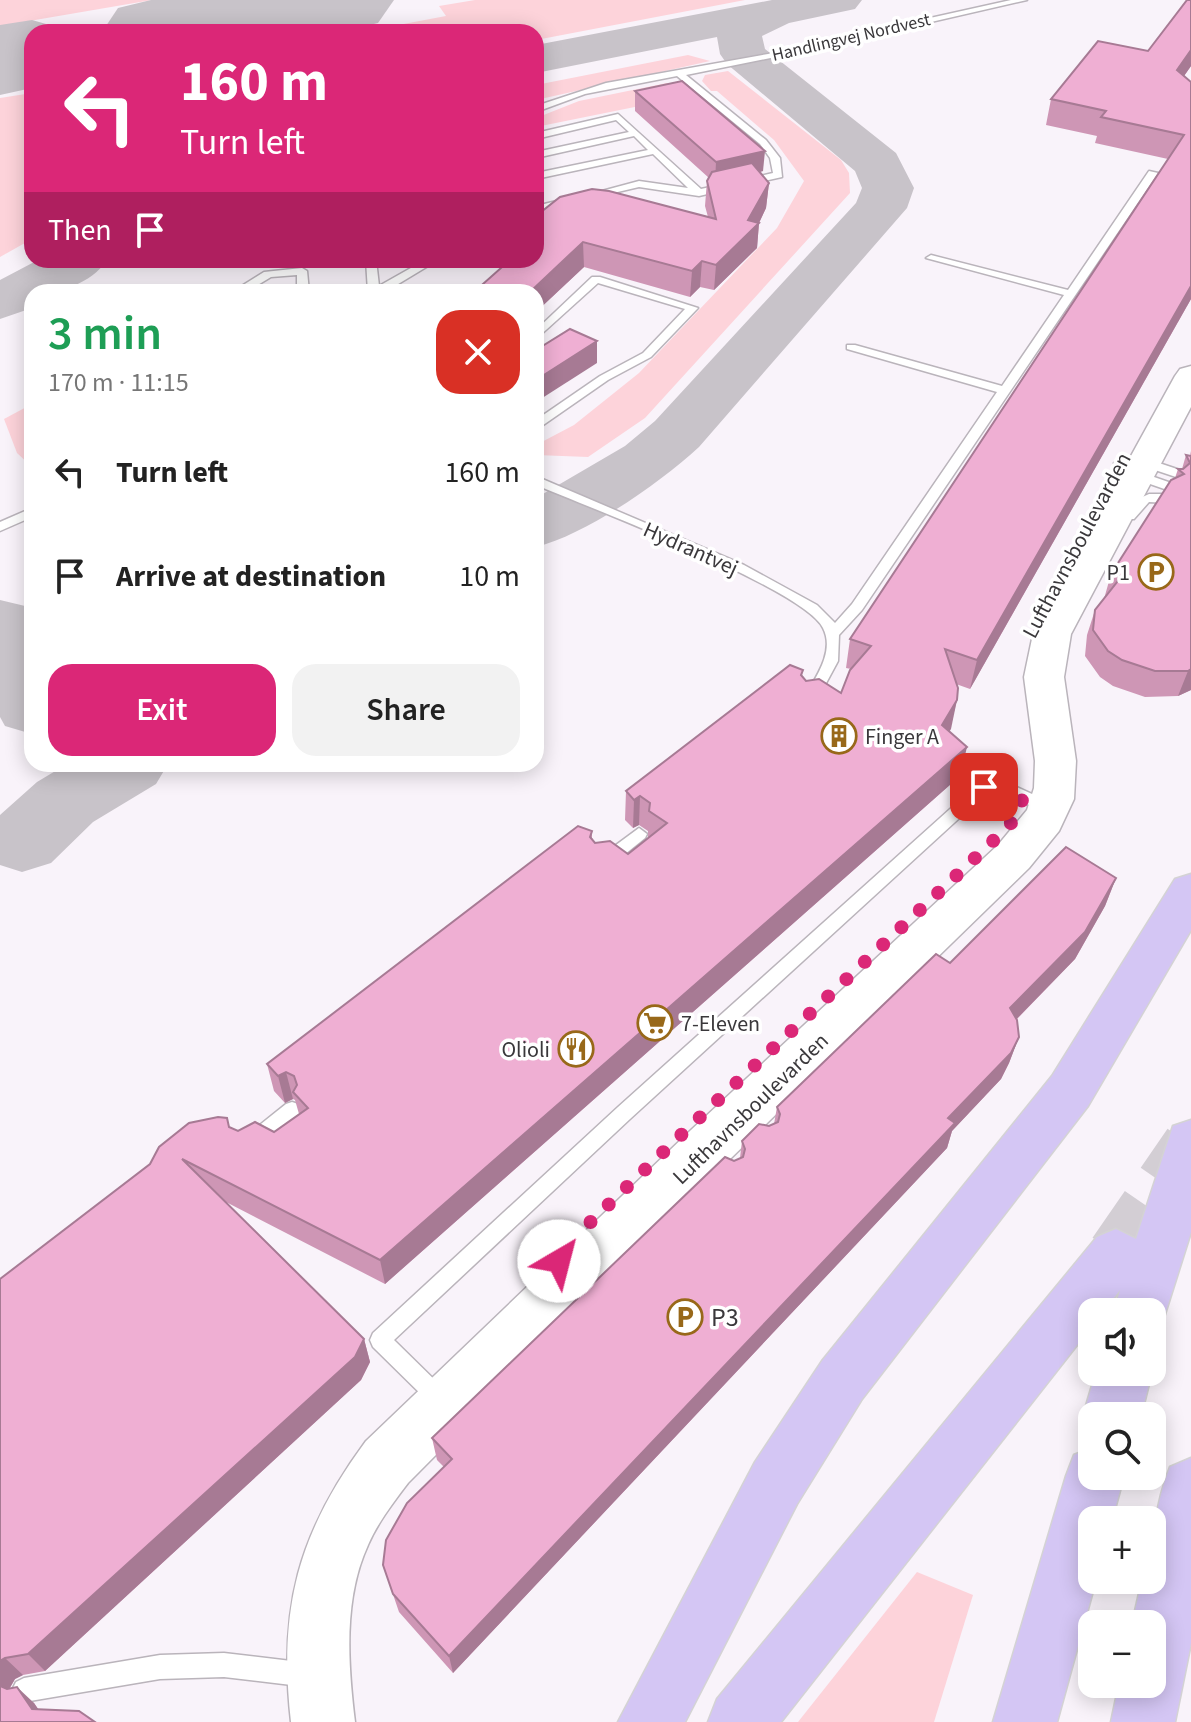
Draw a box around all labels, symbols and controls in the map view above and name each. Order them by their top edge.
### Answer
street label: Handlingvej Nordvest [769,7,933,68]
text: 160 m [180,43,328,122]
icon: left [48,56,152,160]
text: Turn left [180,117,305,168]
icon: arrive [128,208,172,252]
text: Then [48,209,112,252]
text: 3 min [48,300,162,368]
button: close [436,310,520,394]
text: 170 m · 11:15 [48,364,189,401]
street label: Lufthavnsboulevarden [1014,447,1139,644]
icon: left [48,450,92,494]
text: Turn left [116,451,228,494]
text: 160 m [444,451,520,494]
street label: Hydrantvej [638,514,743,584]
parking icon: P1 [1137,553,1175,591]
icon: arrive [48,554,92,598]
text: Arrive at destination [116,555,386,598]
text: 10 m [459,555,520,598]
place label: P1 [1107,557,1130,589]
button: Exit [48,664,276,756]
button: Share [292,664,520,756]
building icon: Finger A [820,717,858,755]
place label: Finger A [865,721,939,753]
pin [950,753,1018,821]
icon: arrive [962,765,1006,809]
supermarket icon: 7-Eleven [636,1004,674,1042]
place label: 7-Eleven [681,1008,760,1040]
street label: Lufthavnsboulevarden [665,1026,836,1192]
restaurant icon: Olioli [557,1030,595,1068]
place label: Olioli [501,1034,550,1066]
position arrow [517,1219,601,1303]
parking icon: P3 [666,1298,704,1336]
map controls [1078,1298,1166,1698]
button: sound [1078,1298,1166,1386]
place label: P3 [711,1299,739,1336]
button: search [1078,1402,1166,1490]
button: + [1078,1506,1166,1594]
button: − [1078,1610,1166,1698]

